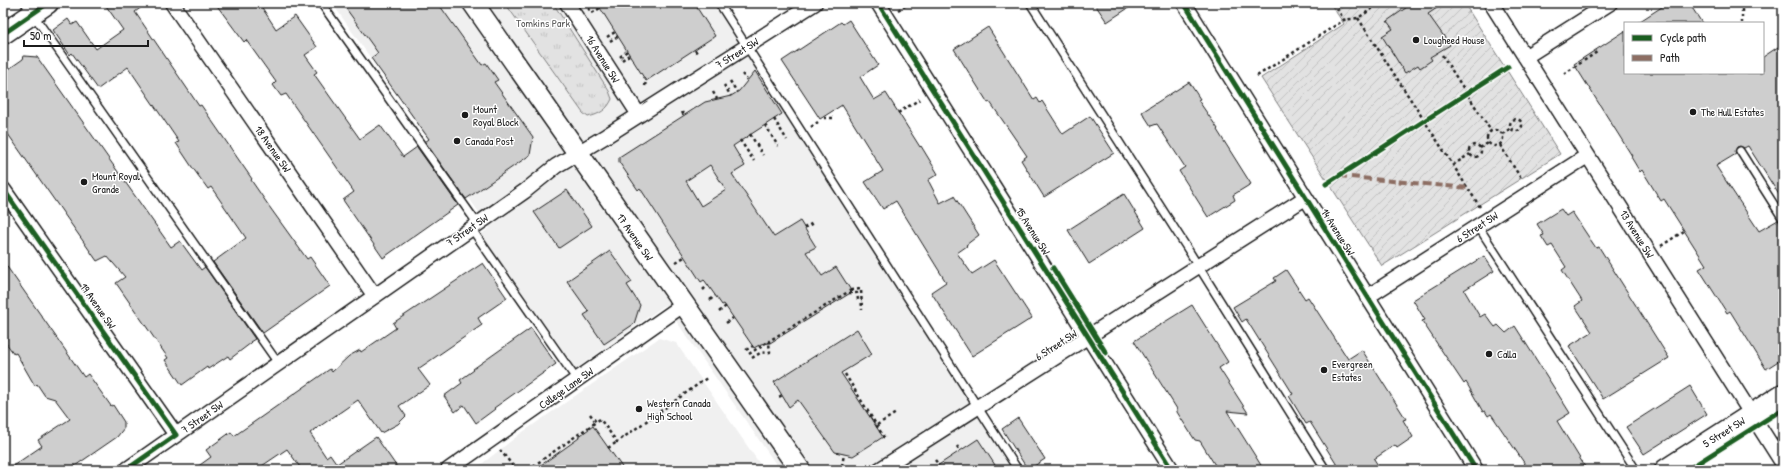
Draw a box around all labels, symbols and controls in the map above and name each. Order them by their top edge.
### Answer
park label: Tomkins Park [516,16,571,30]
scale bar [24,22,148,48]
legend [1624,22,1764,74]
text: 50 m [30,27,51,44]
text: Cycle path [1660,29,1706,46]
street label: 16 Avenue SW [583,33,623,85]
place label: Lougheed House [1424,33,1485,47]
street label: 7 Street SW [713,34,761,72]
marker: Lougheed House [1411,35,1421,45]
text: Path [1660,49,1680,66]
place label: Mount Royal Block [473,102,519,129]
place label: The Hull Estates [1701,105,1764,119]
marker: The Hull Estates [1688,107,1698,117]
marker: Mount Royal Block [460,110,470,120]
street label: 18 Avenue SW [252,123,294,175]
place label: Canada Post [465,134,514,148]
marker: Canada Post [452,136,462,146]
place label: Mount Royal Grande [92,169,140,196]
marker: Mount Royal Grande [79,177,89,187]
street label: 15 Avenue SW [1013,205,1053,258]
street label: 14 Avenue SW [1318,206,1358,258]
street label: 6 Street SW [1454,208,1501,246]
street label: 13 Avenue SW [1617,208,1657,261]
street label: 7 Street SW [443,210,491,249]
street label: 17 Avenue SW [614,211,656,263]
street label: 19 Avenue SW [77,280,119,332]
street label: 6 Street SW [1033,326,1080,364]
place label: Calla [1497,347,1517,361]
marker: Calla [1484,349,1494,359]
place label: Evergreen Estates [1332,357,1373,384]
street label: College Lane SW [536,364,596,412]
marker: Evergreen Estates [1319,365,1329,375]
place label: Western Canada High School [647,396,711,423]
street label: 7 Street SW [178,397,226,436]
marker: Western Canada High School [634,404,644,414]
street label: 5 Street SW [1700,413,1748,450]

